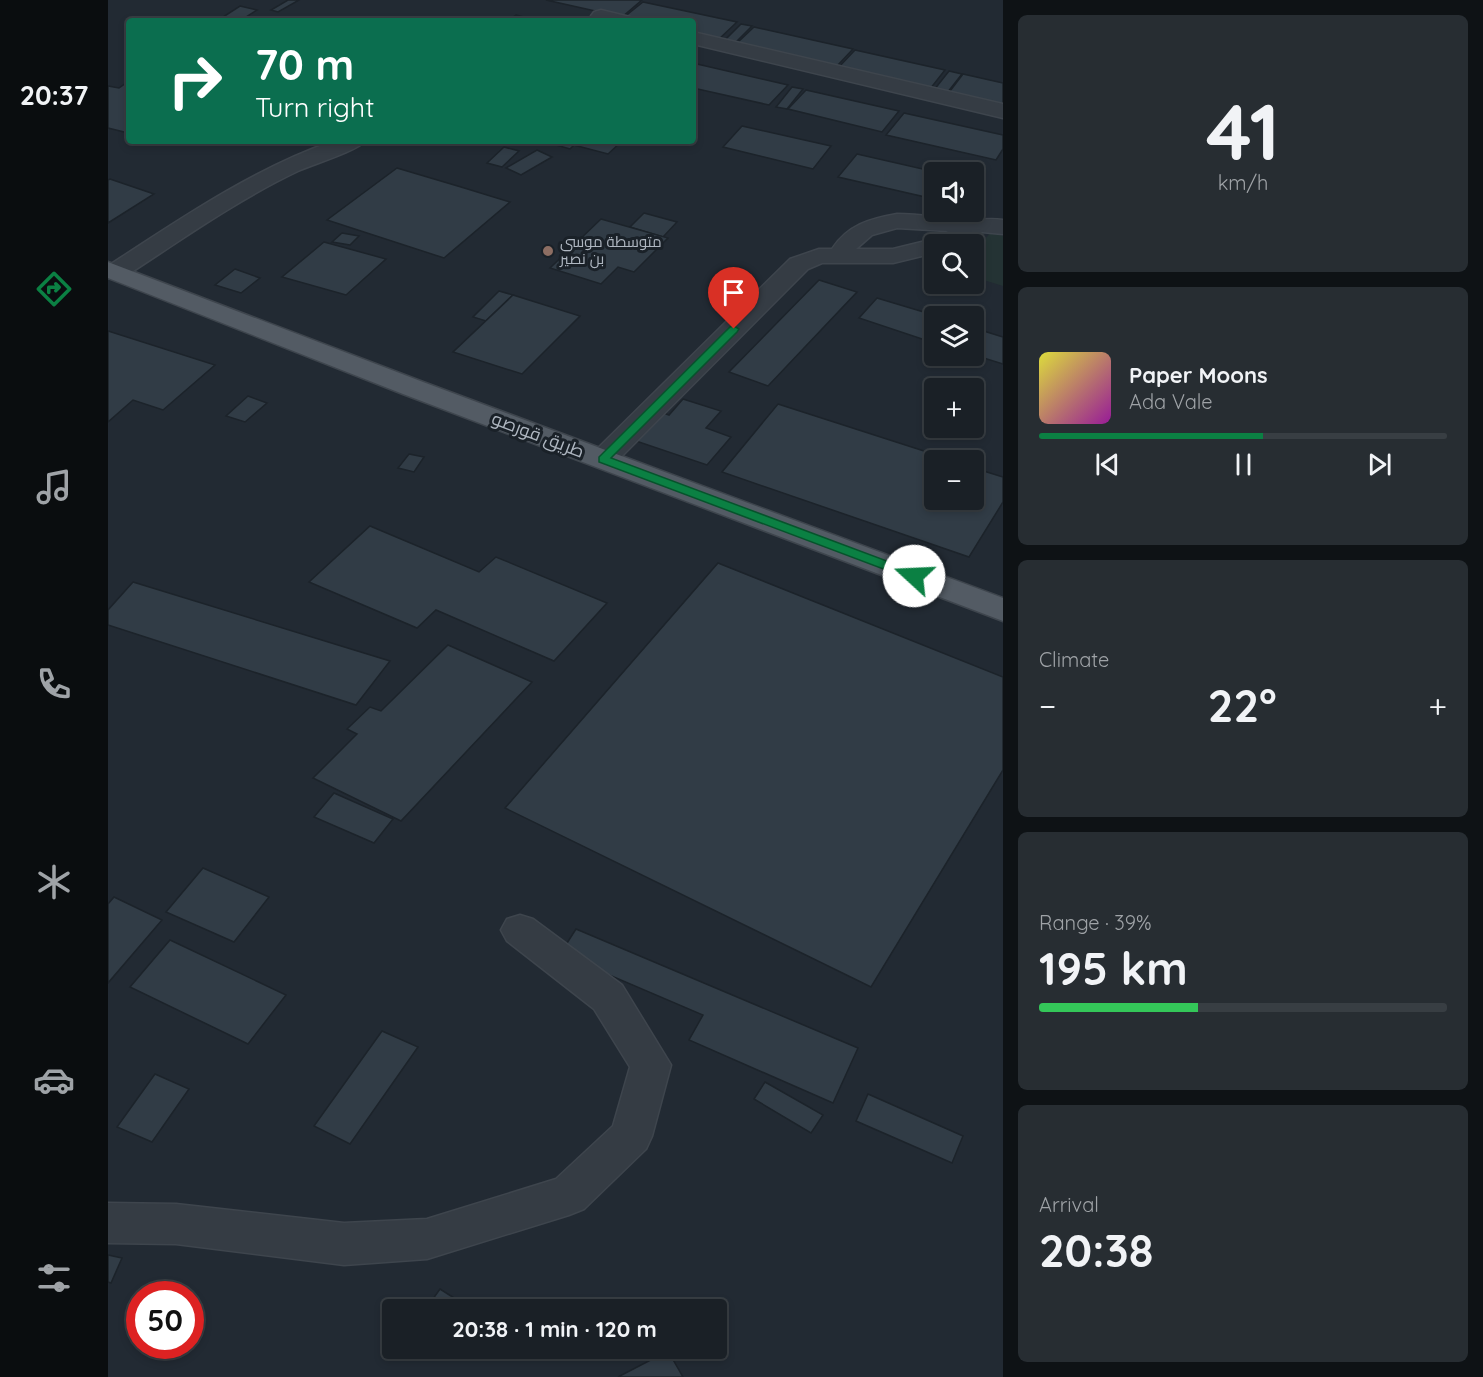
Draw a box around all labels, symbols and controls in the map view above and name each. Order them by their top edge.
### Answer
text: 70 m [255,38,354,91]
icon: right [156,42,234,120]
text: 20:37 [20,78,88,112]
text: 41 [1206,82,1280,180]
text: Turn right [255,90,374,124]
map controls [924,162,984,510]
button: sound [924,162,984,222]
text: km/h [1218,170,1268,195]
place label: متوسطة موسى بن نصير [559,232,662,269]
button: search [924,234,984,294]
marker: متوسطة موسى بن نصير [541,244,555,258]
pin [708,267,759,329]
icon: directions [33,268,75,310]
icon: arrive [717,276,750,309]
button: layers [924,306,984,366]
text: Paper Moons [1129,361,1268,389]
button: + [924,378,984,438]
text: Ada Vale [1129,389,1213,414]
street label: طريق قورصو [488,406,588,464]
icon: previous [1091,448,1124,481]
icon: pause [1227,448,1260,481]
icon: next [1363,448,1396,481]
button: − [924,450,984,510]
icon: music [33,466,75,508]
position arrow [882,544,946,608]
text: Climate [1039,647,1109,672]
icon: phone [33,663,75,705]
text: 22° [1208,677,1277,733]
text: − [1039,685,1056,726]
text: + [1428,685,1447,726]
icon: climate [33,861,75,903]
text: Range · 39% [1039,910,1152,935]
text: 195 km [1039,940,1188,996]
icon: car [33,1059,75,1101]
text: Arrival [1039,1192,1099,1217]
text: 20:38 [1039,1222,1153,1278]
icon: filters [33,1257,75,1299]
speed limit sign: 50 [126,1281,204,1359]
text: 20:38 · 1 min · 120 m [452,1315,657,1343]

